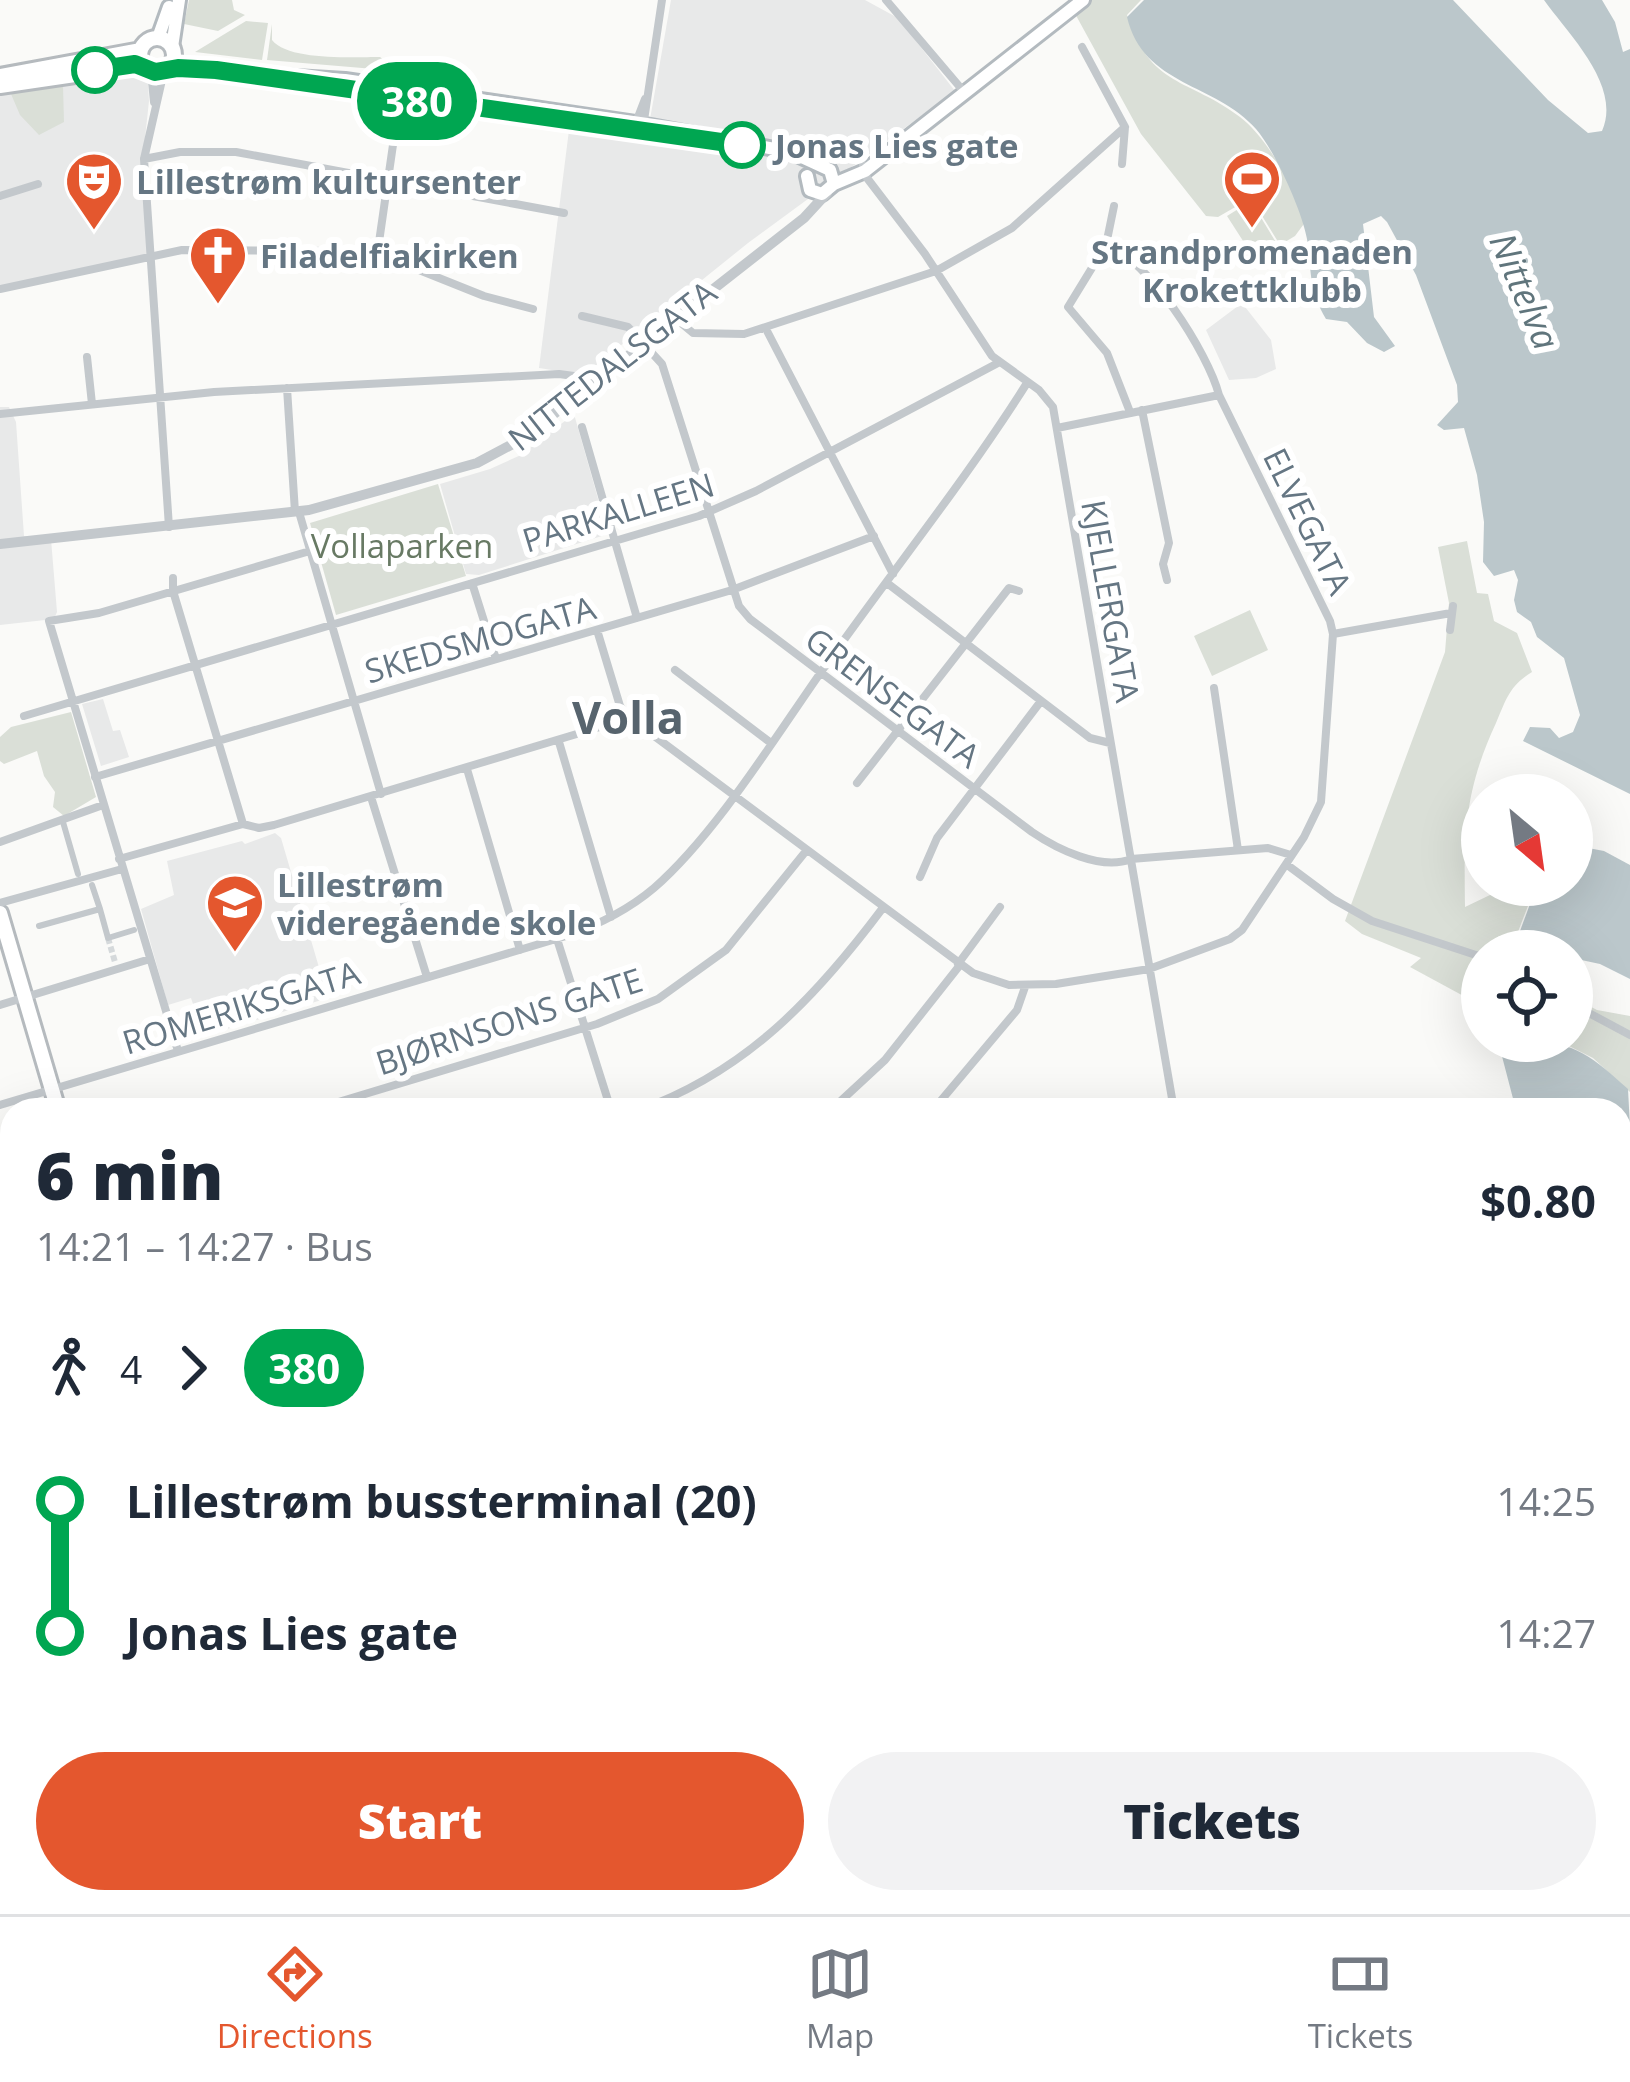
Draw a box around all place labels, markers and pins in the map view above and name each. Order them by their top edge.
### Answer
unlabelled marker [73,48,117,92]
marker: Jonas Lies gate [720,123,764,167]
place label: Jonas Lies gate [772,123,1019,168]
sports icon: Strandpromenaden Krokettklubb [1221,148,1283,230]
theatre icon: Lillestrøm kultursenter [63,150,125,232]
place label: Lillestrøm kultursenter [136,159,521,204]
church icon: Filadelfiakirken [187,224,249,306]
place label: Strandpromenaden Krokettklubb [1091,229,1413,312]
place label: Filadelfiakirken [260,233,519,278]
place label: Lillestrøm videregående skole [277,862,596,945]
school or university icon: Lillestrøm videregående skole [204,872,266,954]

